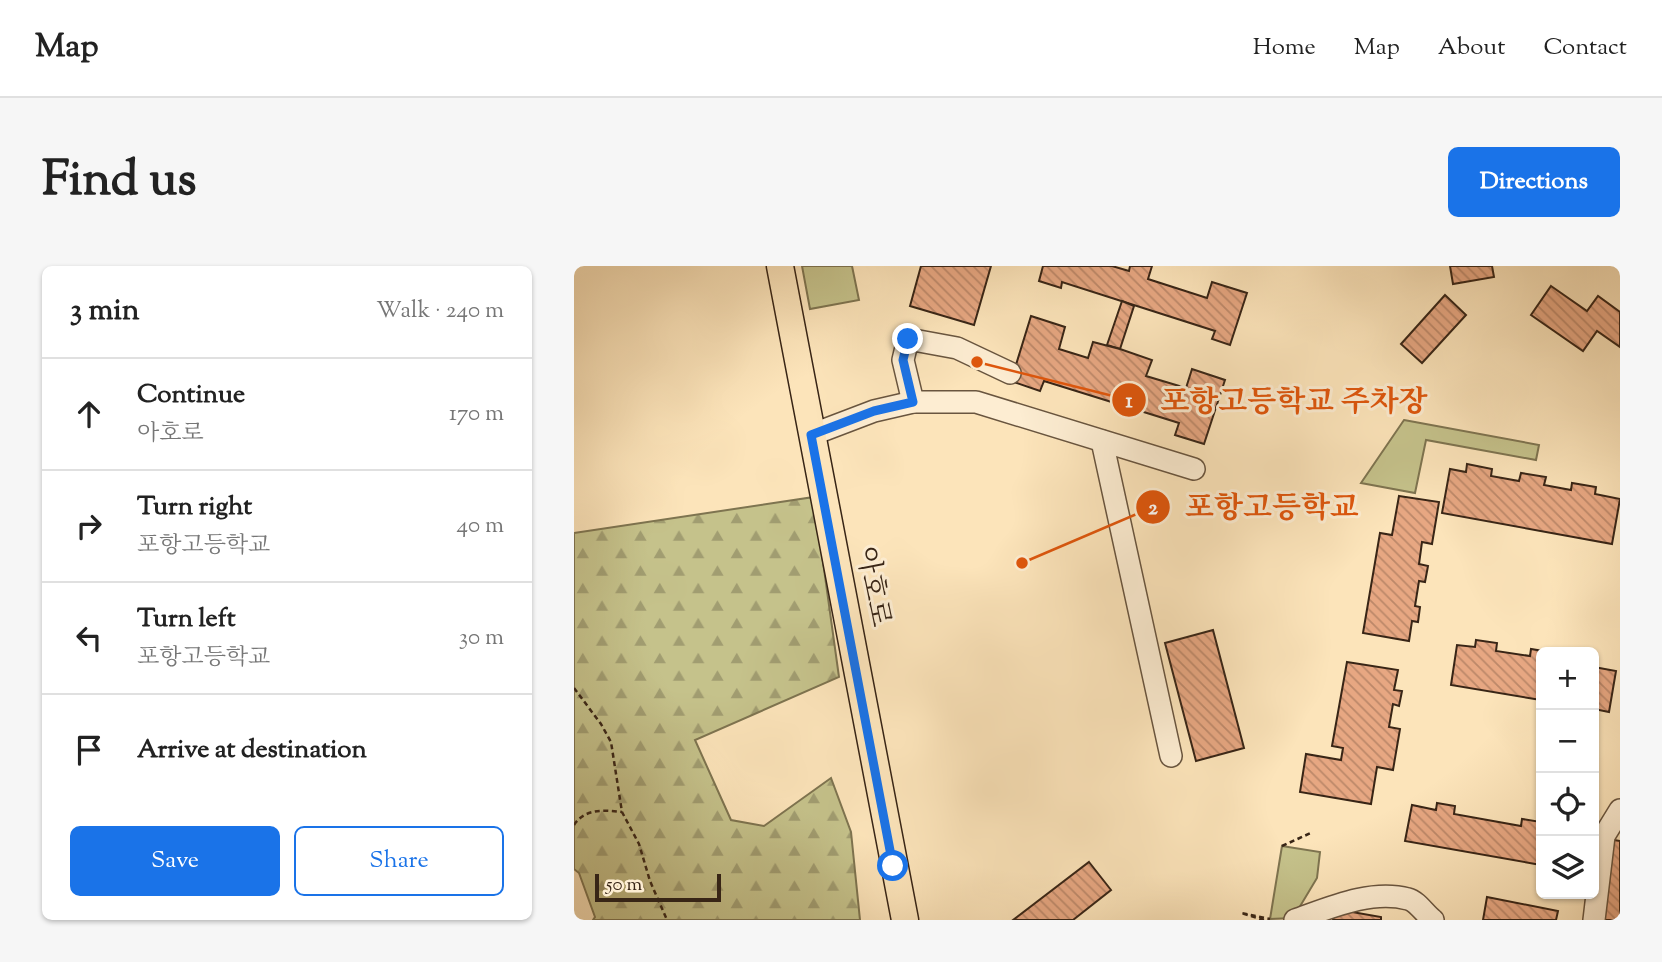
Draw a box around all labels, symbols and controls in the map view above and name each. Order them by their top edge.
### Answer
text: Map [35,24,99,72]
text: Home [1253,31,1316,65]
text: Map [1354,31,1400,65]
text: About [1438,31,1505,65]
text: Contact [1543,31,1627,65]
text: Find us [42,147,196,217]
button: Directions [1448,147,1620,217]
text: 3 min [70,290,140,333]
text: Walk · 240 m [376,295,504,328]
route end [892,323,923,354]
callout: 포항고등학교 주차장 [1112,375,1442,426]
text: Continue [137,377,245,414]
text: 포항고등학교 주차장 [1160,382,1428,425]
text: 1 [1125,387,1133,417]
icon: ahead [70,395,108,433]
text: 170 m [449,398,504,431]
text: 아호로 [137,418,204,451]
callout: 포항고등학교 [1136,481,1373,532]
text: 포항고등학교 [1185,488,1359,531]
text: Turn right [137,489,252,526]
text: 2 [1148,494,1158,524]
icon: right [70,507,108,545]
text: 40 m [457,510,504,543]
text: 포항고등학교 [137,530,270,563]
street label: 아호로 [845,543,899,631]
text: Turn left [137,601,236,638]
icon: left [70,619,108,657]
text: 30 m [459,622,504,655]
text: 포항고등학교 [137,642,270,675]
map controls [1536,647,1599,899]
button: + [1536,647,1599,710]
button: − [1536,710,1599,773]
icon: arrive [70,731,108,769]
text: Arrive at destination [137,732,367,769]
button: locate [1536,773,1599,836]
button: Save [70,826,280,896]
button: Share [294,826,504,896]
button: layers [1536,836,1599,899]
route start [877,850,908,881]
scale bar [595,871,721,903]
text: 50 m [606,872,642,899]

